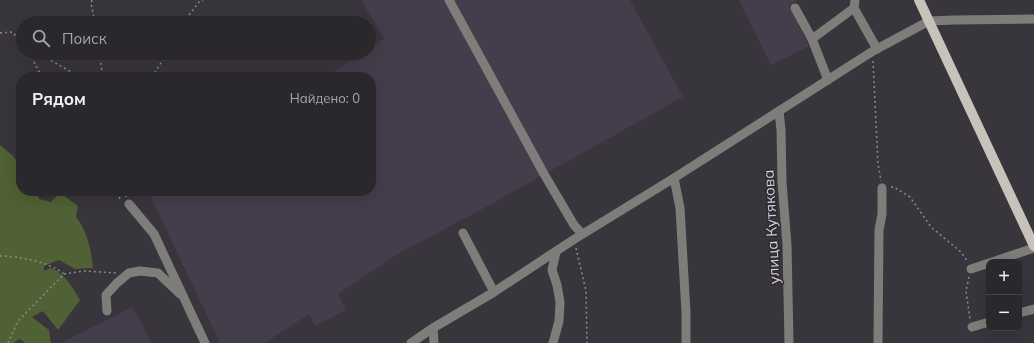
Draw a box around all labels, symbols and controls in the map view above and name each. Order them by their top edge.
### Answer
search box [16,16,376,60]
icon: search [30,27,52,49]
text: Поиск [62,29,107,48]
text: Рядом [32,88,86,109]
text: Найдено: 0 [290,90,360,106]
street label: улица Кутякова [759,169,783,285]
map controls [986,259,1022,331]
button: + [986,259,1022,295]
button: − [986,295,1022,331]

